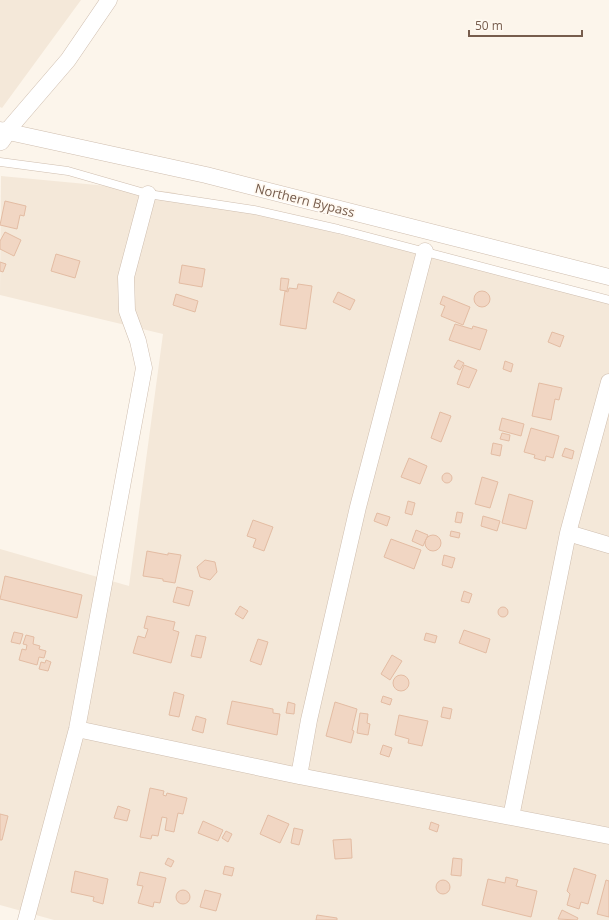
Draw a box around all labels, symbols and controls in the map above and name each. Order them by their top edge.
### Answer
scale bar [469,12,582,38]
text: 50 m [475,17,503,34]
street label: Northern Bypass [253,179,357,221]

